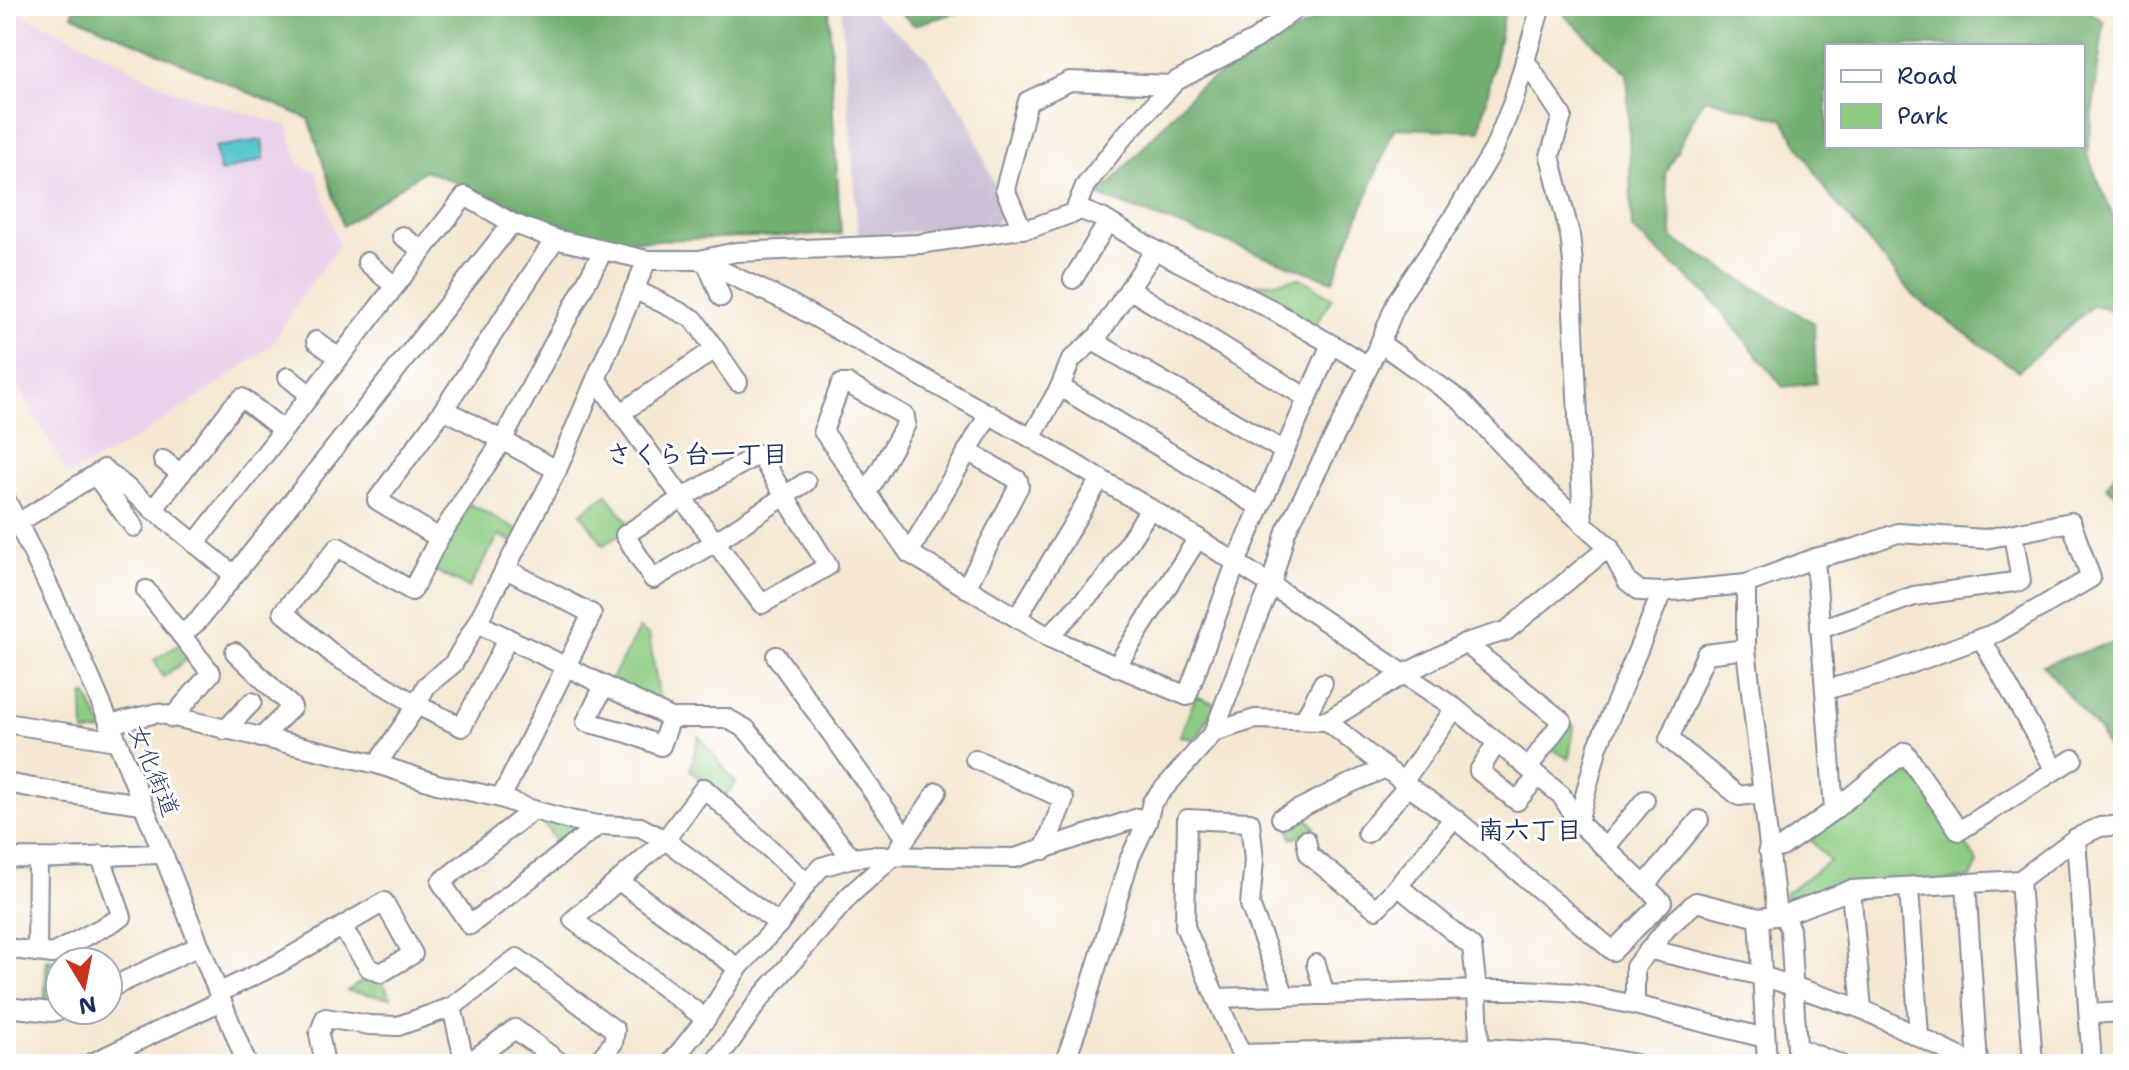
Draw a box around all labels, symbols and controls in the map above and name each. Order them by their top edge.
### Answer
legend [1825,44,2085,148]
text: Road [1897,60,1957,92]
text: Park [1897,100,1949,132]
district label: さくら台一丁目 [606,436,788,471]
street label: 女化街道 [121,721,187,821]
district label: 南六丁目 [1478,812,1582,847]
north arrow [44,946,124,1026]
text: N [76,989,98,1021]

